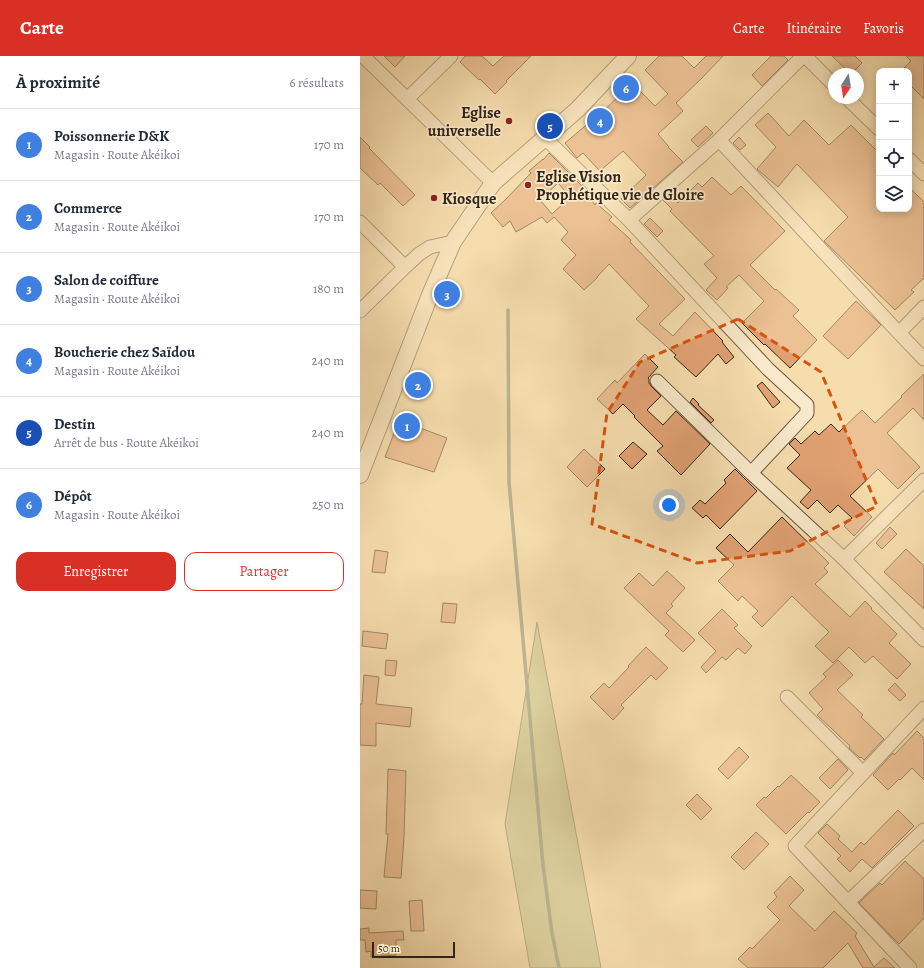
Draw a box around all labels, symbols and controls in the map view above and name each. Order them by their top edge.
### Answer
text: Carte [20,15,64,41]
text: Carte [733,19,764,38]
text: Itinéraire [786,19,841,38]
text: Favoris [863,19,904,38]
north arrow [828,68,864,104]
map controls [876,68,912,212]
button: + [876,68,912,104]
text: À proximité [16,71,100,94]
pin: 6 [613,73,639,103]
text: 6 résultats [289,74,344,91]
place label: Eglise universelle [428,102,501,142]
button: − [876,104,912,140]
pin: 4 [587,106,613,136]
pin: 5 [537,111,563,141]
marker: Eglise universelle [504,116,514,126]
text: Poissonnerie D&K [54,126,169,146]
text: 1 [27,136,31,153]
text: 170 m [314,136,344,153]
button: locate [876,140,912,176]
text: Magasin · Route Akéikoi [54,146,180,163]
place label: Eglise Vision Prophétique vie de Gloire [536,166,704,206]
button: layers [876,176,912,212]
marker: Eglise Vision Prophétique vie de Gloire [523,180,533,190]
place label: Kiosque [442,188,496,210]
marker: Kiosque [429,193,439,203]
text: Commerce [54,198,122,218]
text: 2 [26,208,32,225]
text: 170 m [314,208,344,225]
text: Magasin · Route Akéikoi [54,218,180,235]
text: Salon de coiffure [54,270,159,290]
pin: 3 [434,279,460,309]
text: 3 [26,280,32,297]
text: 180 m [313,280,344,297]
text: Magasin · Route Akéikoi [54,290,180,307]
text: Boucherie chez Saïdou [54,342,195,362]
text: 4 [26,352,32,369]
text: 240 m [312,352,344,369]
text: Magasin · Route Akéikoi [54,362,180,379]
pin: 2 [405,370,431,400]
pin: 1 [394,411,420,441]
text: Destin [54,414,95,434]
text: 5 [26,424,32,441]
text: 240 m [312,424,344,441]
text: Arrêt de bus · Route Akéikoi [54,434,199,451]
text: Dépôt [54,486,92,506]
your location [659,495,679,515]
text: 6 [26,496,32,513]
text: 250 m [312,496,344,513]
text: Magasin · Route Akéikoi [54,506,180,523]
button: Enregistrer [16,552,176,591]
button: Partager [184,552,344,591]
scale bar [372,940,455,959]
text: 50 m [378,941,400,956]

